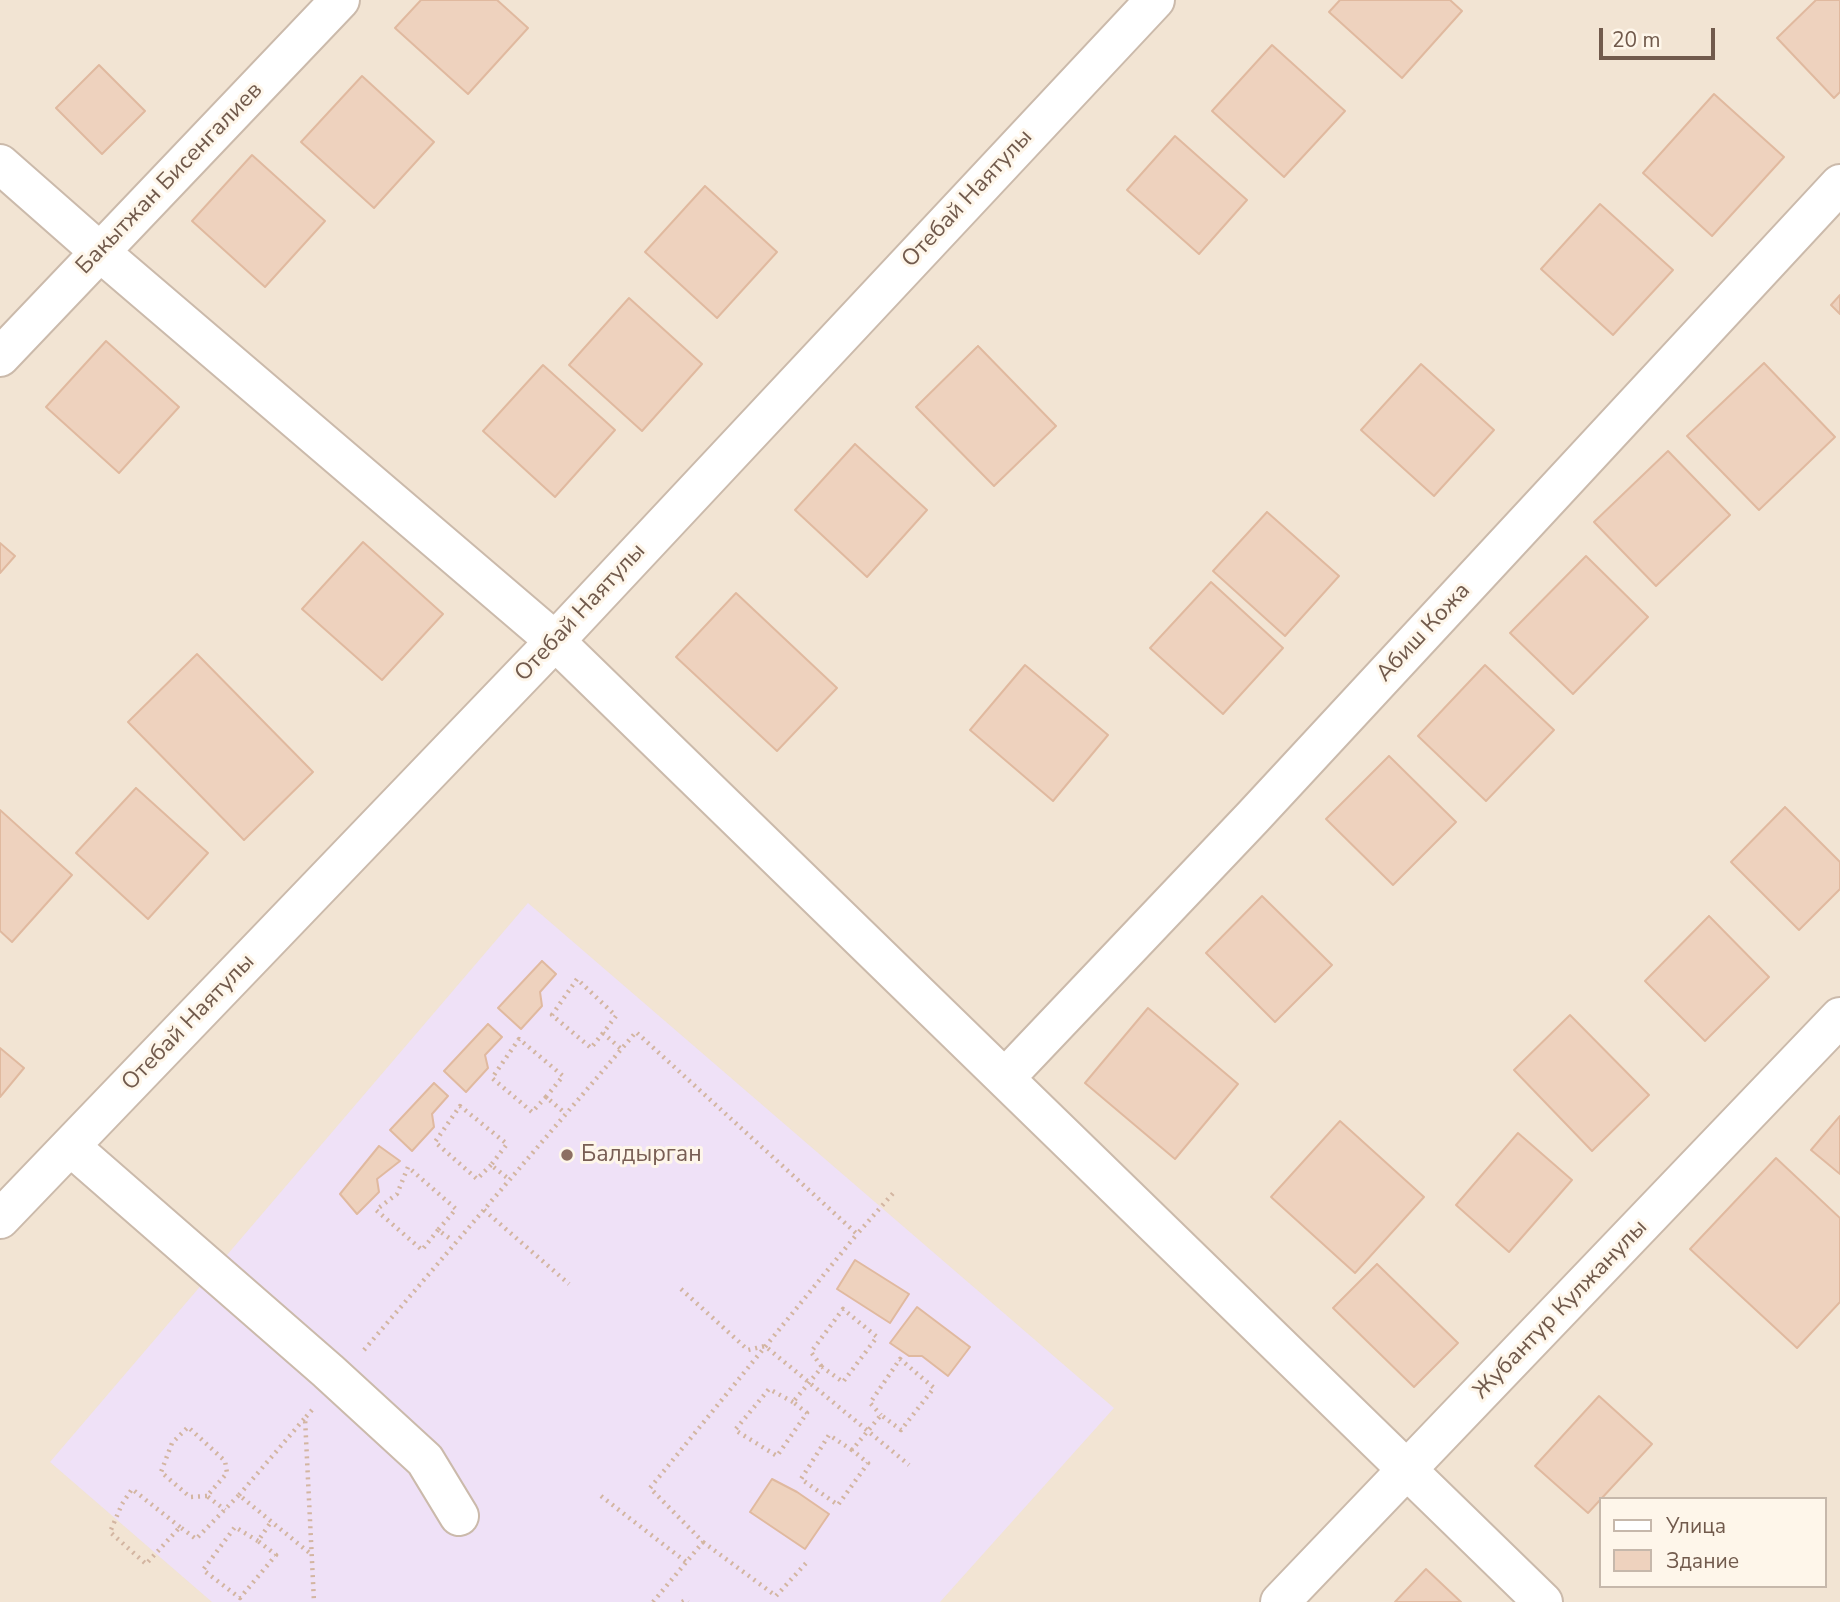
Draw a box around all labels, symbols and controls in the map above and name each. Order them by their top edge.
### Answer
scale bar [1602,14,1717,58]
text: 20 m [1612,26,1661,54]
street label: Бакытжан Бисенгалиев [71,77,269,281]
street label: Отебай Наятулы [897,124,1039,274]
street label: Отебай Наятулы [510,538,652,688]
street label: Абиш Кожа [1371,578,1477,688]
street label: Отебай Наятулы [117,949,261,1097]
place label: Балдырган [581,1141,702,1169]
marker: Балдырган [559,1147,575,1163]
street label: Жубантур Кулжанулы [1468,1215,1654,1405]
legend [1598,1497,1826,1588]
text: Улица [1666,1512,1726,1540]
text: Здание [1666,1547,1739,1575]

